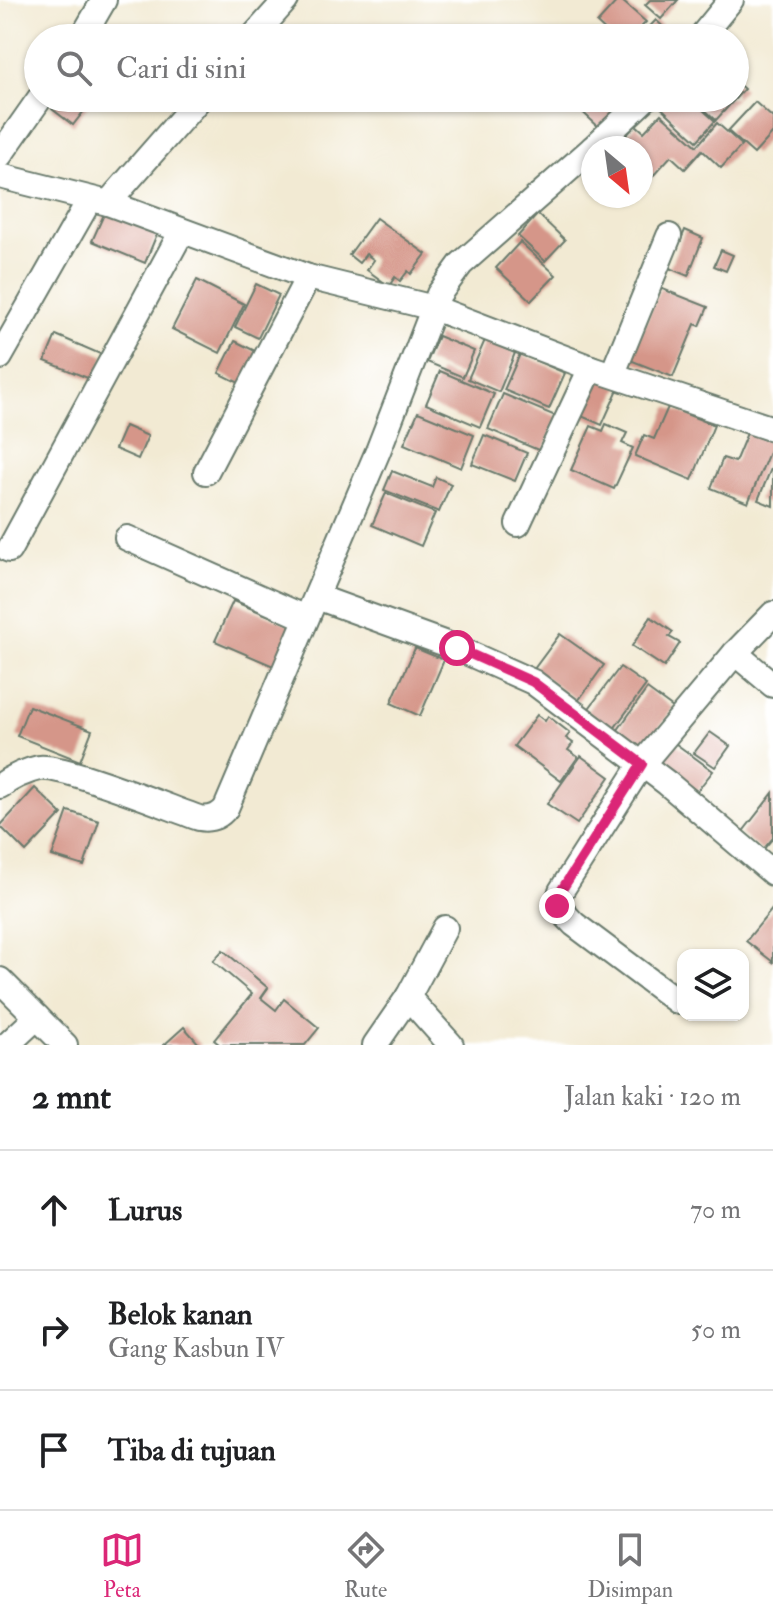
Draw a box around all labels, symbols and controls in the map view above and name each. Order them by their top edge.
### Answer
search box [24,24,749,112]
icon: search [52,46,96,90]
text: Cari di sini [116,50,246,87]
north arrow [581,136,653,208]
route start [439,630,475,666]
route end [539,888,575,924]
map controls [677,949,749,1021]
button: layers [677,949,749,1021]
text: 2 mnt [32,1076,111,1119]
text: Jalan kaki · 120 m [564,1081,741,1113]
icon: ahead [32,1188,76,1232]
text: Lurus [108,1192,182,1229]
text: 70 m [690,1194,741,1226]
text: Belok kanan [108,1296,252,1333]
icon: right [32,1308,76,1352]
text: 50 m [691,1314,741,1346]
text: Gang Kasbun IV [108,1333,284,1365]
icon: arrive [32,1428,76,1472]
text: Tiba di tujuan [108,1432,276,1469]
tab: Peta [100,1528,144,1604]
tab: Rute [344,1528,388,1604]
tab: Disimpan [587,1528,673,1604]

